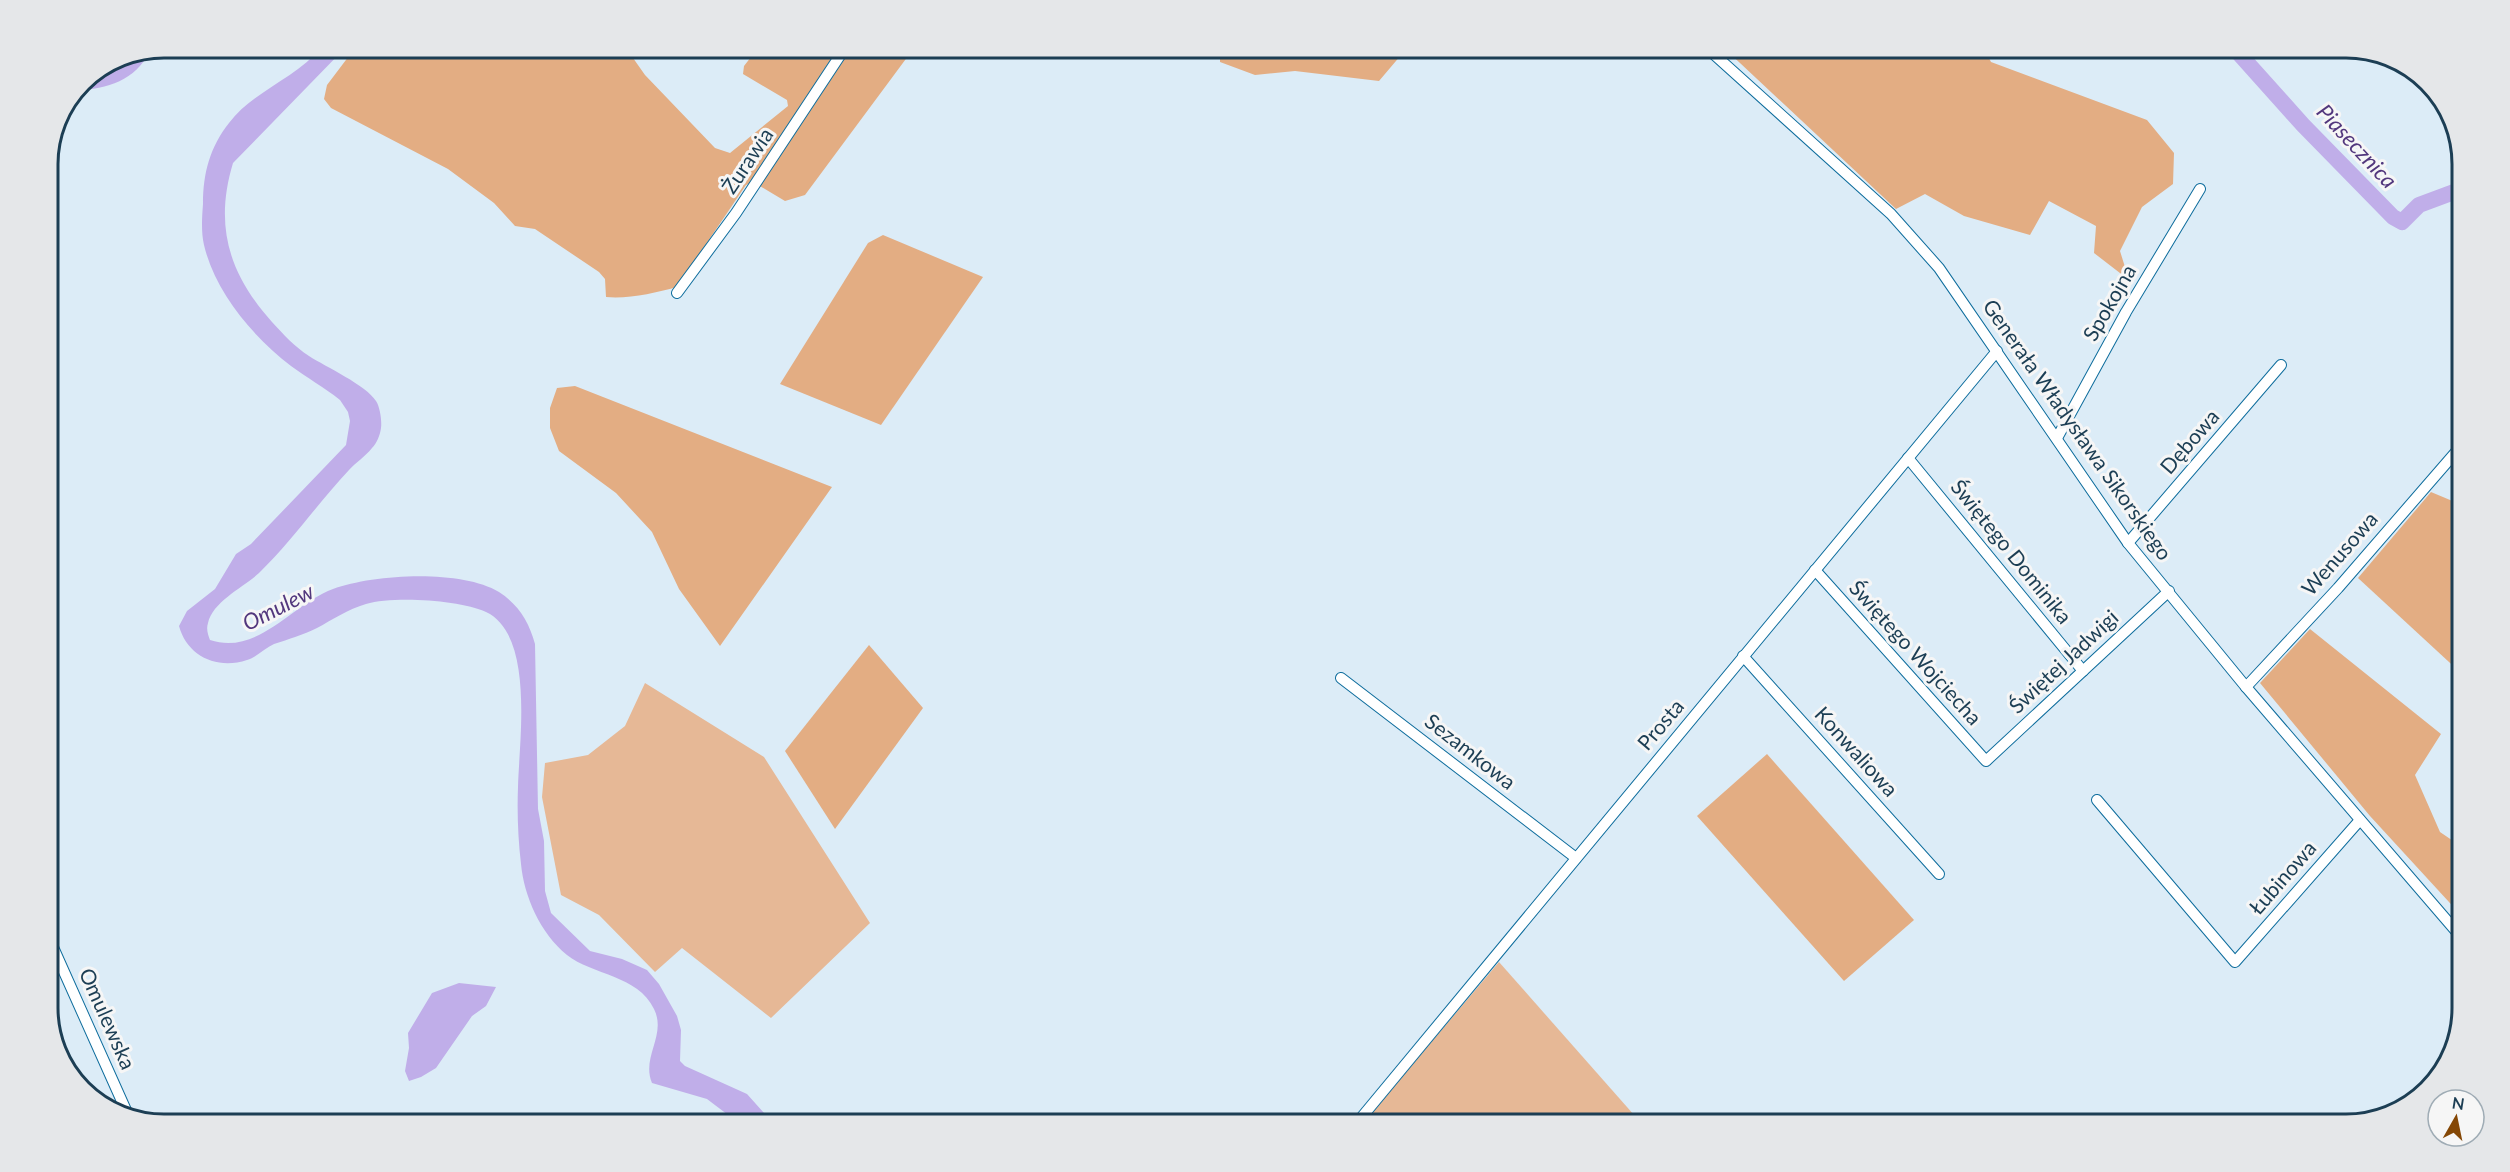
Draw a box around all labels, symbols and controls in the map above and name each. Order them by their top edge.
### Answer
water label: Piasecznica [2312,98,2403,193]
street label: Żurawia [716,123,778,198]
street label: Spokojna [2077,260,2141,345]
street label: Generała Władysława Sikorskiego [1978,294,2178,564]
street label: Dębowa [2154,404,2224,478]
street label: Świętego Dominika [1946,474,2078,628]
street label: Wenusowa [2296,506,2382,600]
street label: Świętego Wojciecha [1845,575,1988,729]
water label: Omulew [238,577,319,636]
street label: Świętej Jadwigi [2003,604,2123,718]
street label: Prosta [1631,694,1688,755]
street label: Konwaliowa [1810,701,1904,801]
street label: Sezamkowa [1421,708,1521,794]
street label: Łubinowa [2243,835,2321,919]
street label: Omulewska [75,964,142,1073]
north arrow [2426,1088,2486,1148]
text: N [2451,1092,2466,1113]

